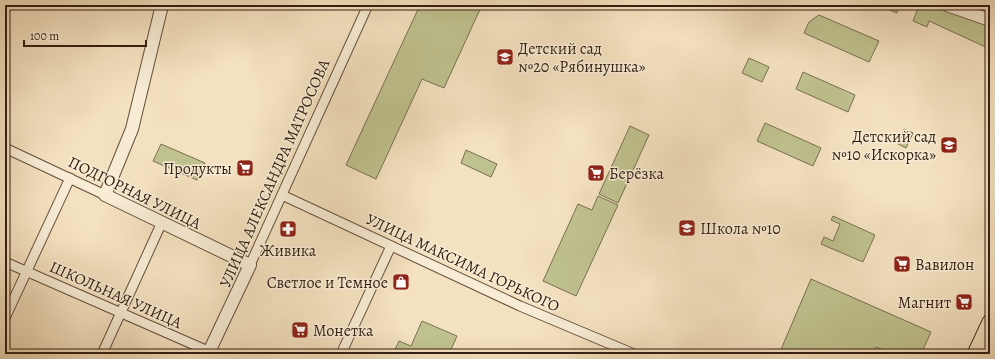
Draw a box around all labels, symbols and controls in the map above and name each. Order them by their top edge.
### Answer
scale bar [24,22,146,48]
text: 100 m [30,28,59,44]
place label: Детский сад №20 «Рябинушка» [518,38,646,78]
school or university icon: Детский сад №20 «Рябинушка» [495,47,515,67]
street label: УЛИЦА АЛЕКСАНДРА МАТРОСОВА [214,55,336,291]
place label: Детский сад №10 «Искорка» [831,126,936,166]
school or university icon: Детский сад №10 «Искорка» [939,135,959,155]
street label: ПОДГОРНАЯ УЛИЦА [64,151,205,235]
place label: Продукты [163,158,232,180]
supermarket icon: Продукты [235,158,255,178]
supermarket icon: Берёзка [586,163,606,183]
place label: Берёзка [609,163,664,185]
street label: УЛИЦА МАКСИМА ГОРЬКОГО [362,208,563,318]
school or university icon: Школа №10 [677,218,697,238]
place label: Школа №10 [700,218,781,240]
pharmacy icon: Живика [278,219,298,239]
place label: Живика [260,240,317,262]
supermarket icon: Вавилон [892,254,912,274]
place label: Вавилон [915,254,974,276]
street label: ШКОЛЬНАЯ УЛИЦА [46,256,186,334]
place label: Светлое и Темное [267,272,388,294]
shop icon: Светлое и Темное [391,272,411,292]
place label: Магнит [898,292,951,314]
supermarket icon: Магнит [954,292,974,312]
supermarket icon: Монетка [290,320,310,340]
place label: Монетка [313,320,374,342]

